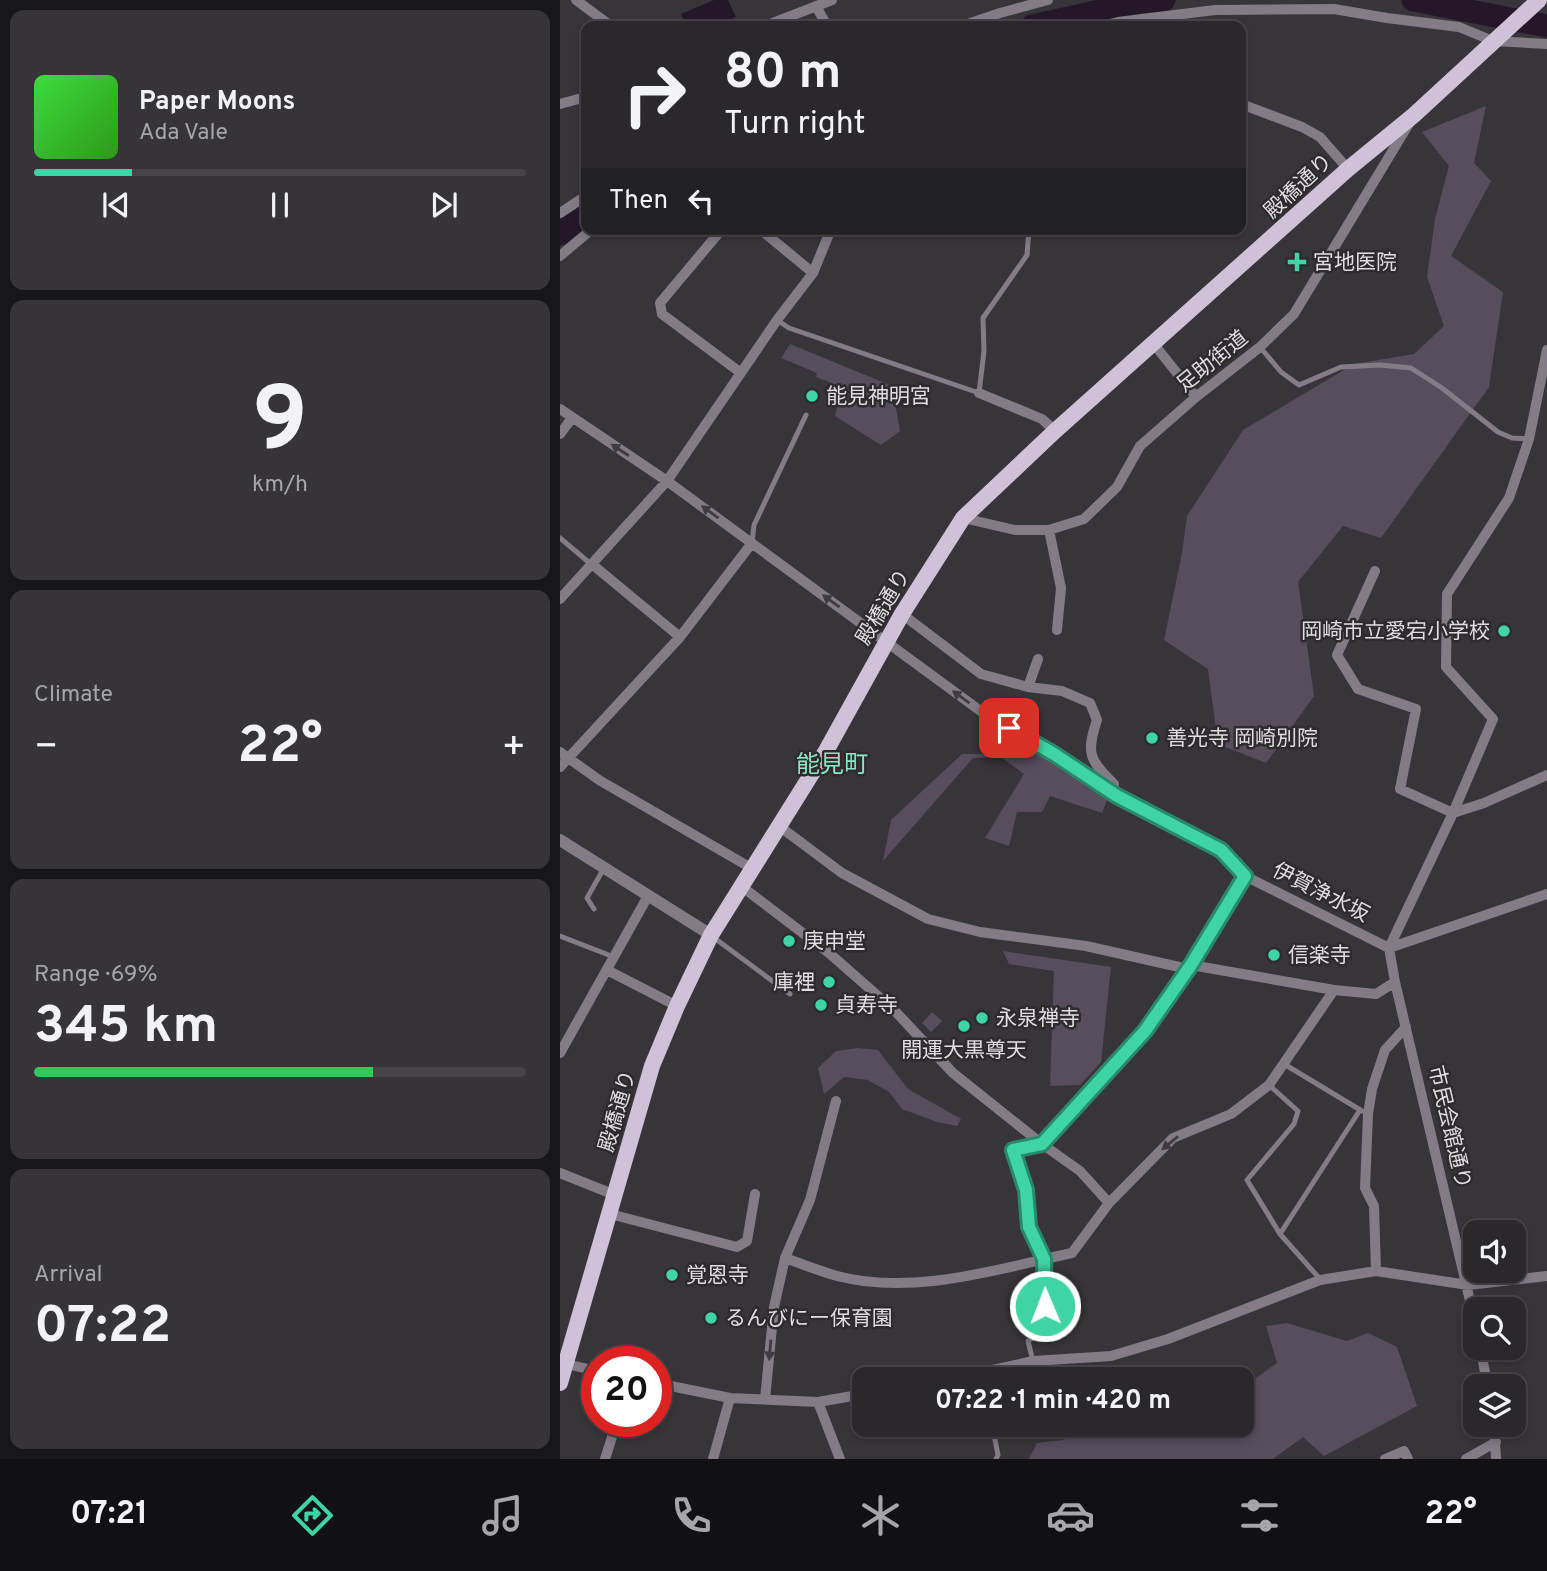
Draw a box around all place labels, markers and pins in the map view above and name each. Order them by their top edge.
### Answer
place label: 宮地医院 [1313,250,1397,277]
marker: 宮地医院 [1287,252,1307,272]
place label: 能見神明宮 [826,384,931,411]
marker: 能見神明宮 [804,388,820,404]
place label: 岡崎市立愛宕小学校 [1301,619,1490,646]
marker: 岡崎市立愛宕小学校 [1496,623,1512,639]
pin [979,698,1039,758]
place label: 善光寺 岡崎別院 [1166,726,1318,753]
marker: 善光寺 岡崎別院 [1144,730,1160,746]
place label: 庚申堂 [803,929,866,956]
marker: 庚申堂 [781,933,797,949]
place label: 信楽寺 [1288,943,1351,970]
marker: 信楽寺 [1266,947,1282,963]
place label: 庫裡 [773,970,815,997]
marker: 庫裡 [821,974,837,990]
place label: 貞寿寺 [835,993,898,1020]
marker: 貞寿寺 [813,997,829,1013]
place label: 永泉禅寺 [996,1006,1080,1033]
marker: 永泉禅寺 [974,1010,990,1026]
marker: 開運大黒尊天 [956,1018,972,1034]
place label: 開運大黒尊天 [901,1038,1027,1065]
place label: 覚恩寺 [686,1263,749,1290]
marker: 覚恩寺 [664,1267,680,1283]
place label: るんびにー保育園 [725,1306,893,1333]
marker: るんびにー保育園 [703,1310,719,1326]

